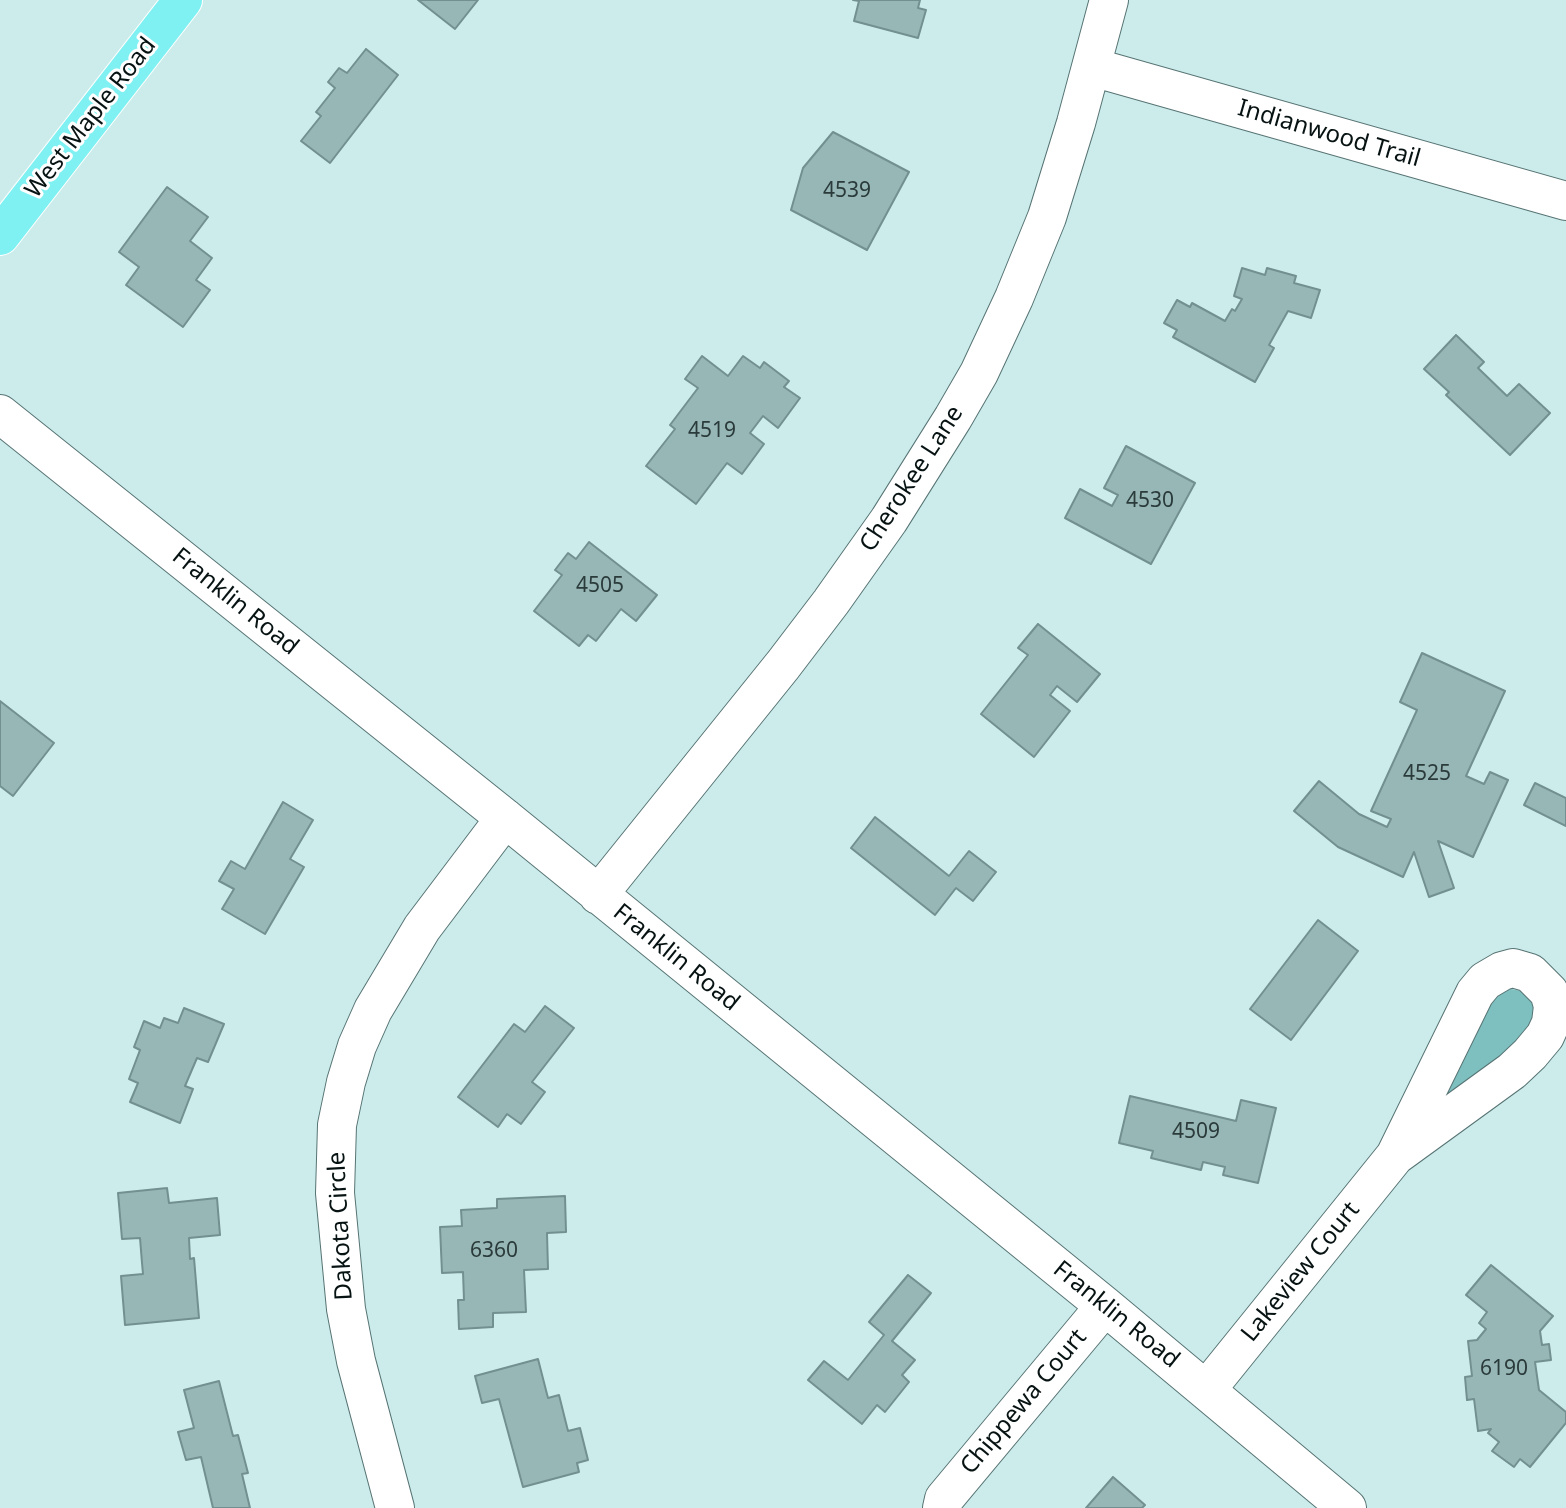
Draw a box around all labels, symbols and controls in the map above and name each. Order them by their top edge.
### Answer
street label: West Maple Road [20,32,162,204]
street label: Indianwood Trail [1234,94,1424,174]
house number: 4539 [823,178,871,204]
street label: Cherokee Lane [854,401,970,557]
house number: 4519 [688,418,736,444]
house number: 4530 [1126,488,1174,514]
street label: Franklin Road [166,542,304,662]
house number: 4505 [576,573,624,599]
house number: 4525 [1403,761,1451,787]
street label: Franklin Road [607,898,745,1018]
house number: 4509 [1172,1119,1220,1145]
street label: Dakota Circle [323,1151,359,1301]
street label: Lakeview Court [1236,1196,1366,1348]
house number: 6360 [470,1238,518,1264]
street label: Franklin Road [1047,1255,1185,1375]
street label: Chippewa Court [955,1324,1093,1480]
house number: 6190 [1480,1356,1528,1382]

